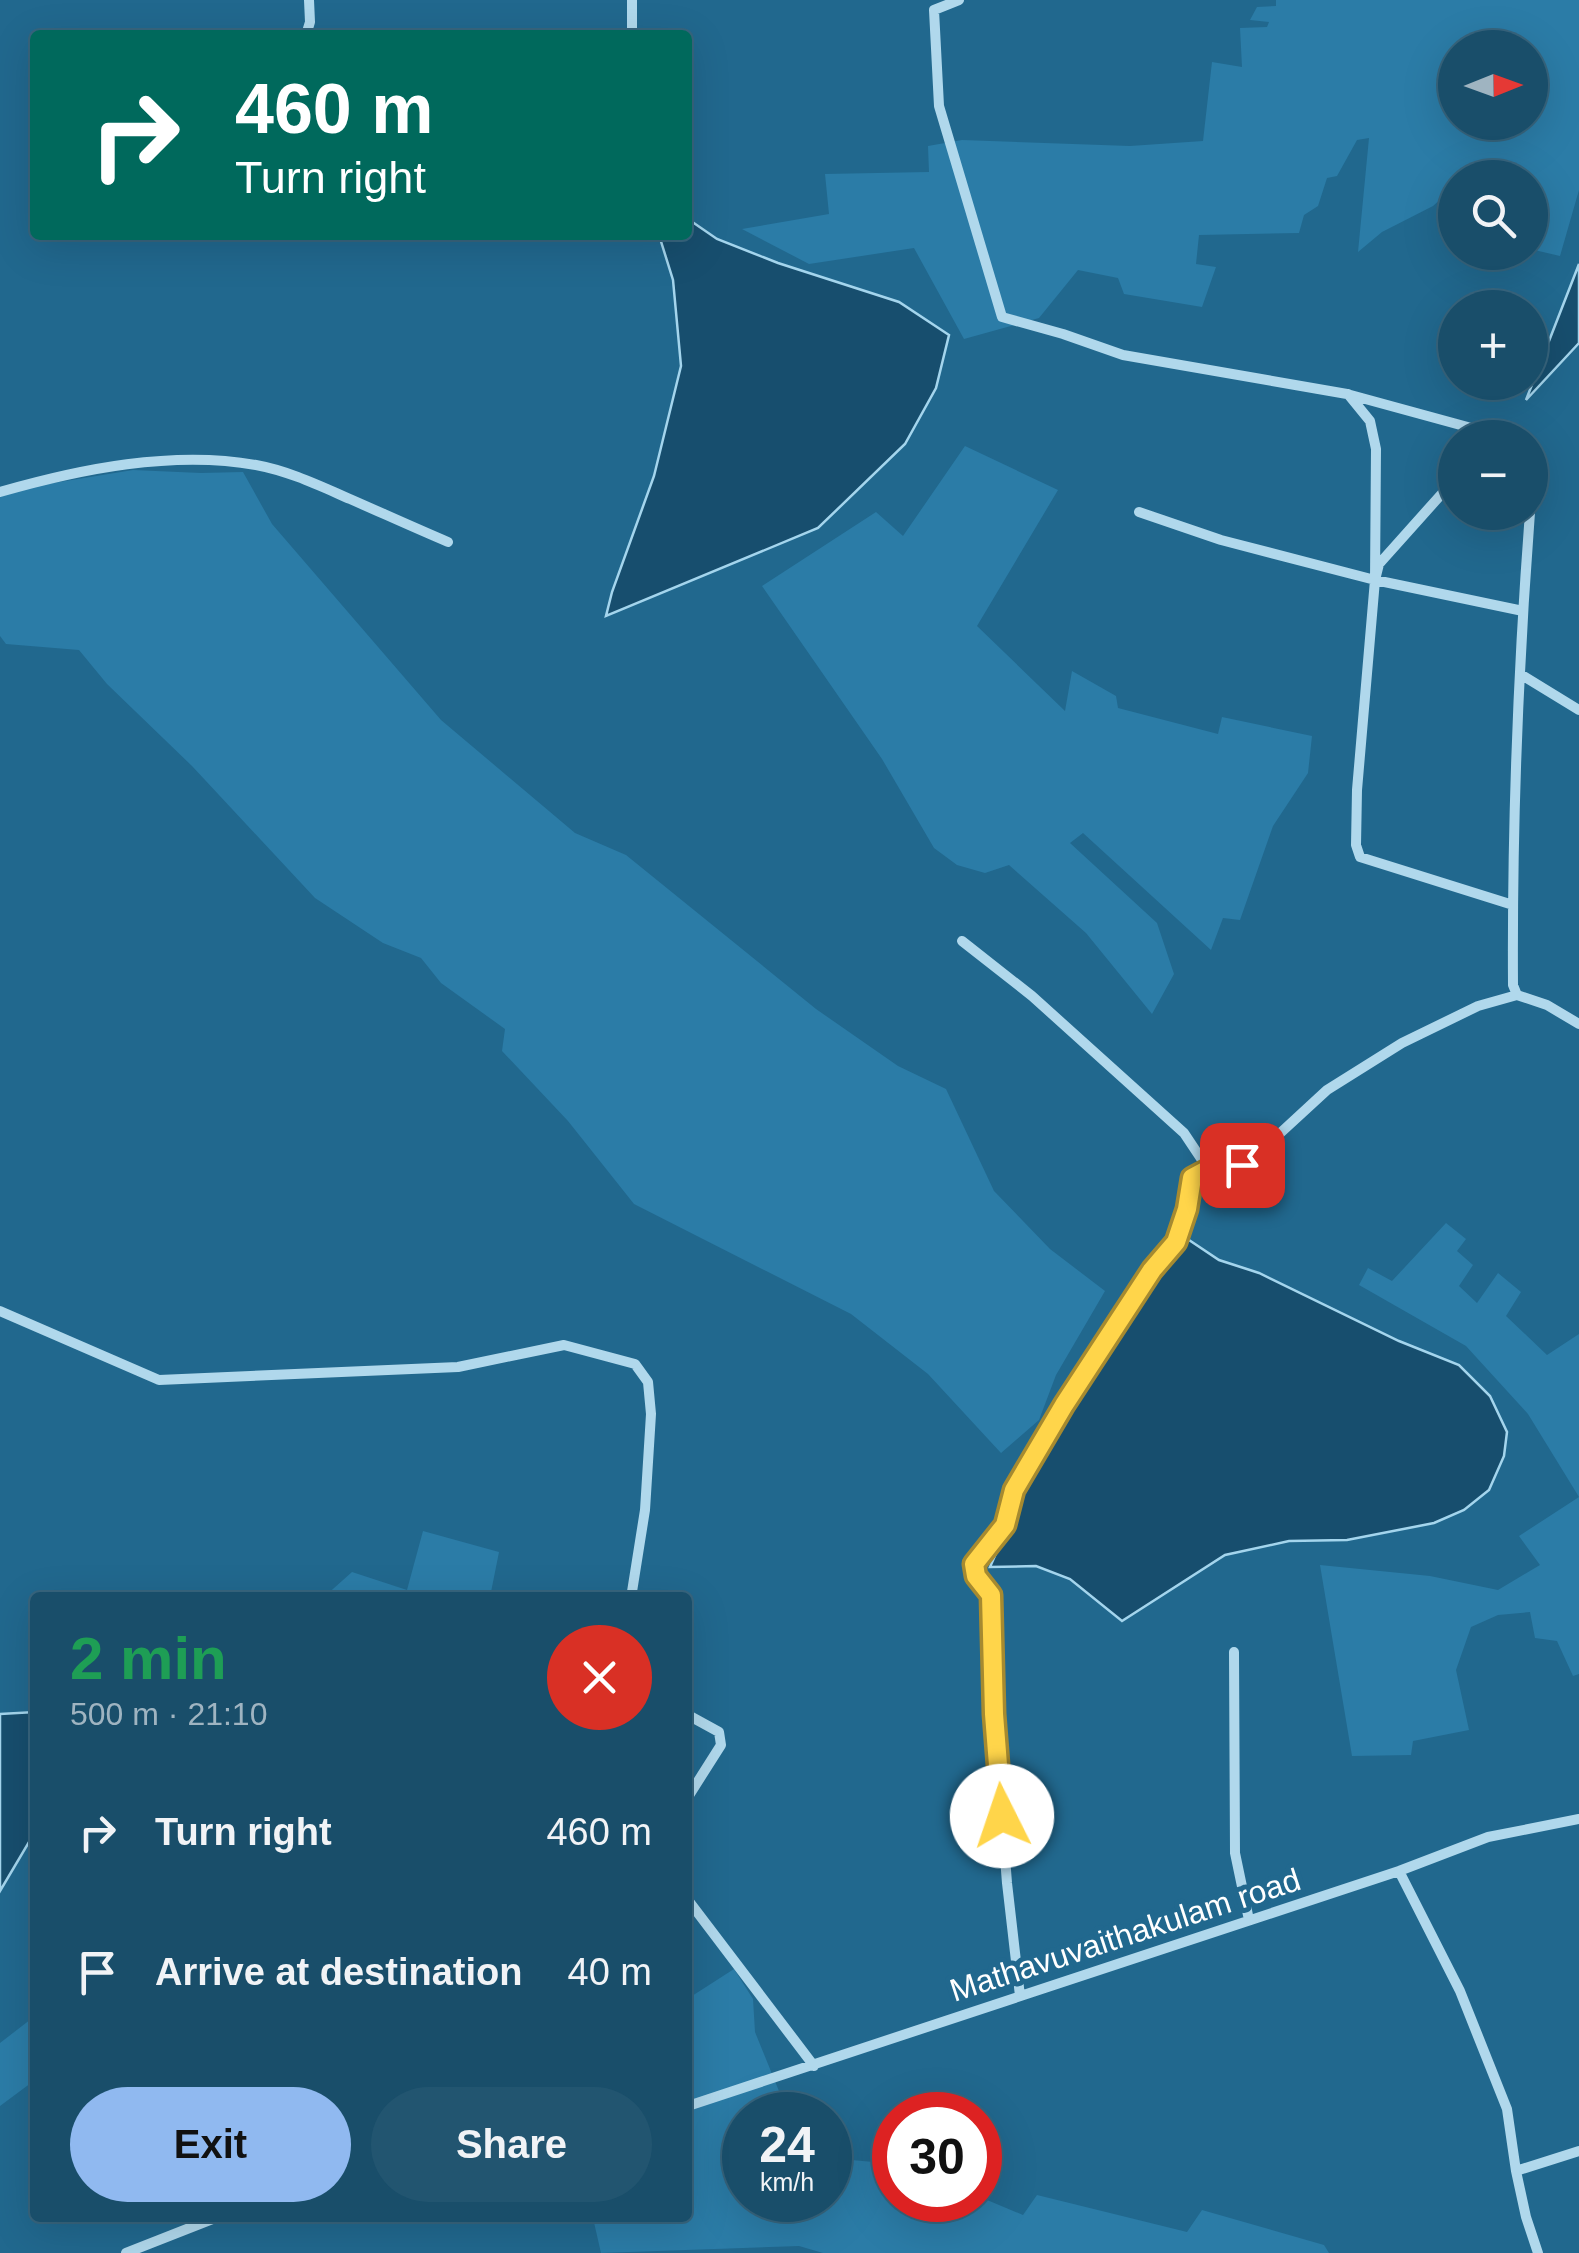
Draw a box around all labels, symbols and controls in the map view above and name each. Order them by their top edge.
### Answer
north arrow [1438,30,1548,140]
map controls [1438,30,1548,530]
icon: right [70,70,200,200]
text: 460 m [235,70,433,148]
text: Turn right [235,152,426,203]
button: search [1438,160,1548,270]
button: + [1438,290,1548,400]
button: − [1438,420,1548,530]
pin [1200,1123,1285,1208]
icon: arrive [1215,1138,1270,1193]
text: 2 min [70,1625,227,1692]
button: close [547,1625,652,1730]
text: 500 m · 21:10 [70,1696,267,1732]
position arrow [950,1764,1054,1868]
icon: right [70,1805,125,1860]
text: Turn right [155,1811,332,1853]
text: 460 m [546,1811,652,1853]
street label: Mathavuvaithakulam road [945,1861,1305,2009]
icon: arrive [70,1945,125,2000]
text: Arrive at destination [155,1951,522,1993]
text: 40 m [568,1951,652,1993]
button: Exit [70,2087,351,2202]
button: Share [371,2087,652,2202]
speed limit sign: 30 [872,2092,1002,2222]
text: 24 [759,2117,815,2173]
text: km/h [760,2168,814,2196]

